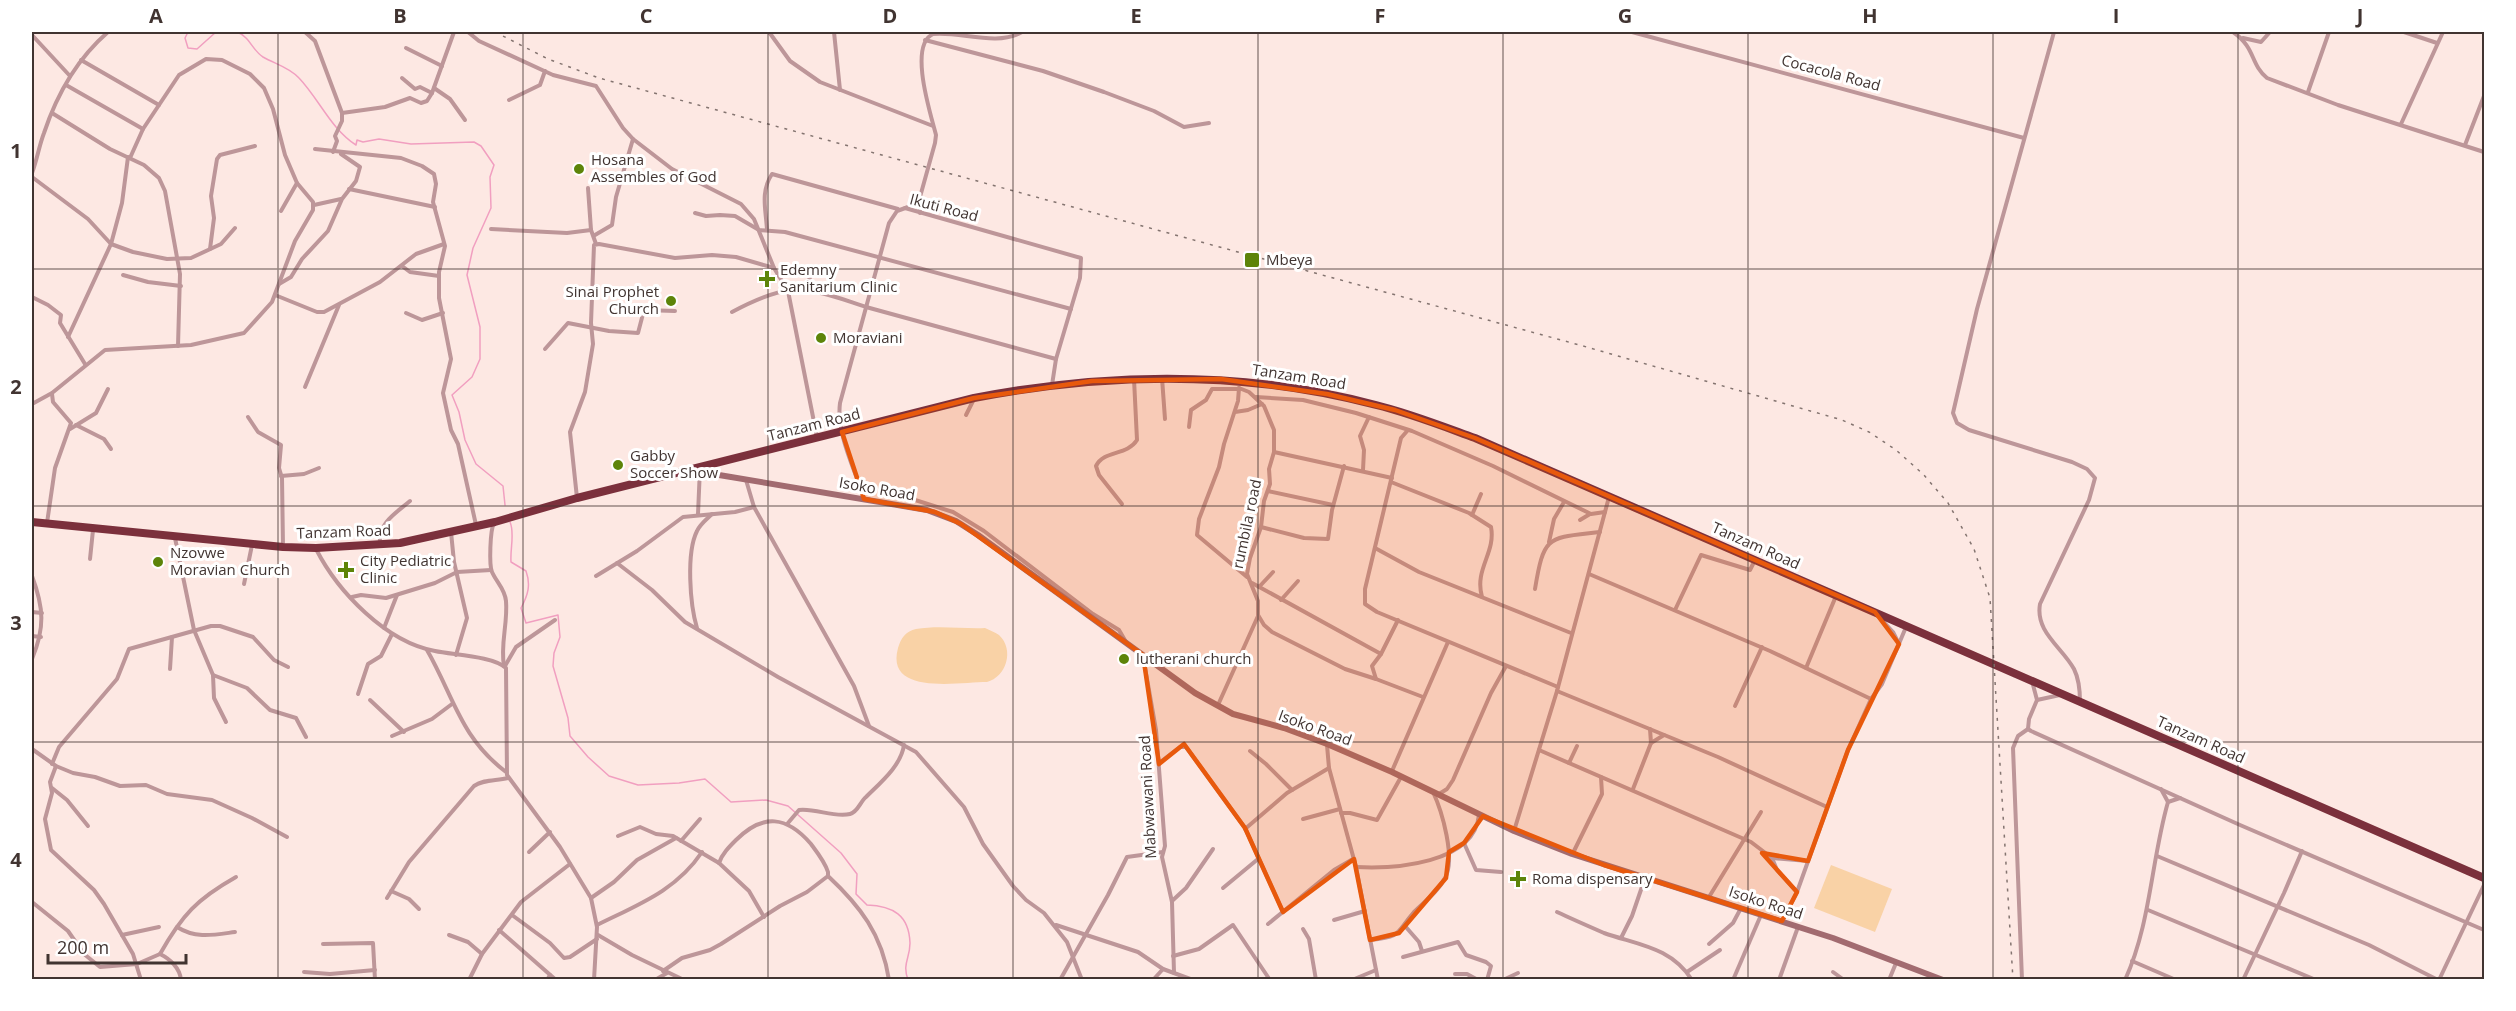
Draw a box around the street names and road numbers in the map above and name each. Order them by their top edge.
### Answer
street label: Cocacola Road [1779,49,1883,95]
street label: Ikuti Road [908,188,981,226]
street label: Tanzam Road [1251,359,1348,393]
street label: Tanzam Road [765,403,862,445]
street label: Isoko Road [838,471,917,505]
street label: rumbila road [1227,477,1265,570]
street label: Tanzam Road [1709,517,1804,573]
street label: Tanzam Road [296,519,392,543]
street label: Isoko Road [1276,705,1355,750]
street label: Tanzam Road [2154,711,2249,767]
street label: Mabwawani Road [1134,735,1160,859]
street label: Isoko Road [1727,881,1806,923]

